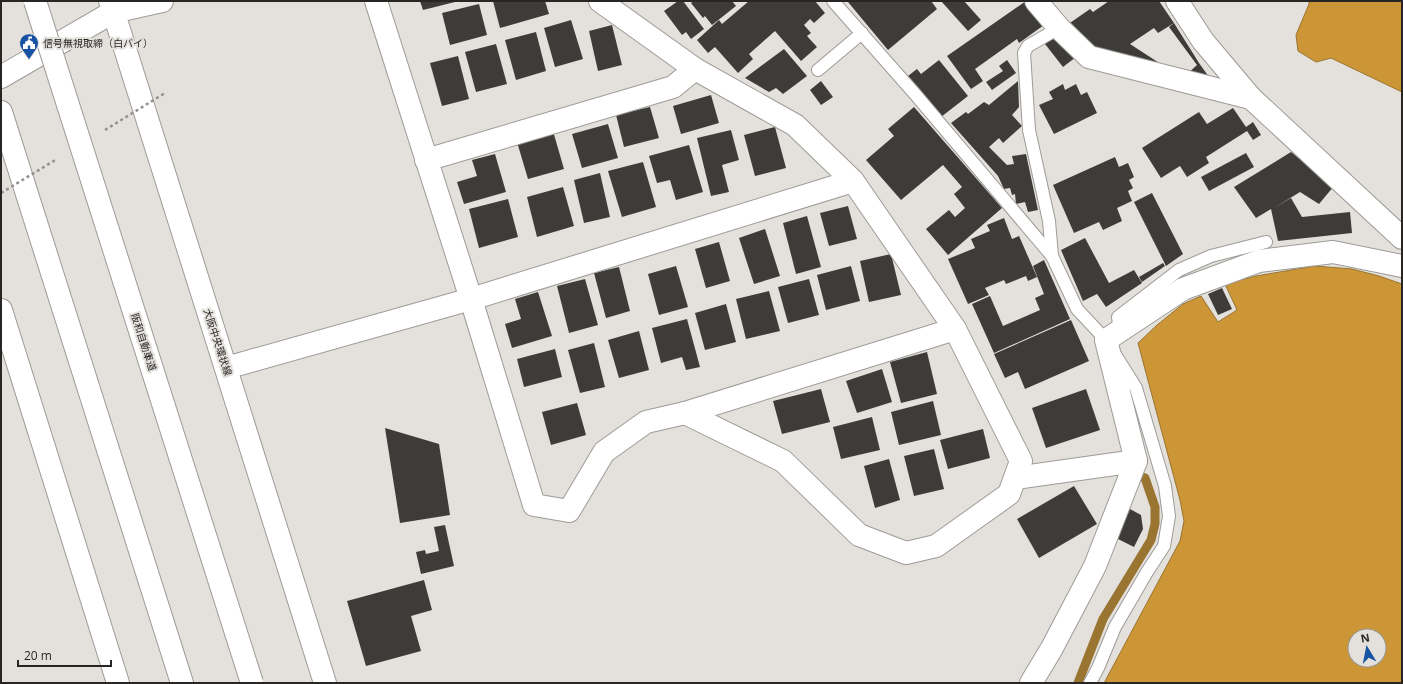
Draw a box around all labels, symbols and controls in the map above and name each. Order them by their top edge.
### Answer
public building icon: 信号無視取締（白バイ） [18,32,40,60]
place label: 信号無視取締（白バイ） [43,36,153,50]
street label: 大阪中央環状線 [201,307,235,377]
street label: 阪和自動車道 [128,311,160,373]
north arrow [1347,628,1387,668]
text: N [1359,629,1371,646]
scale bar [18,642,111,668]
text: 20 m [24,647,52,664]

